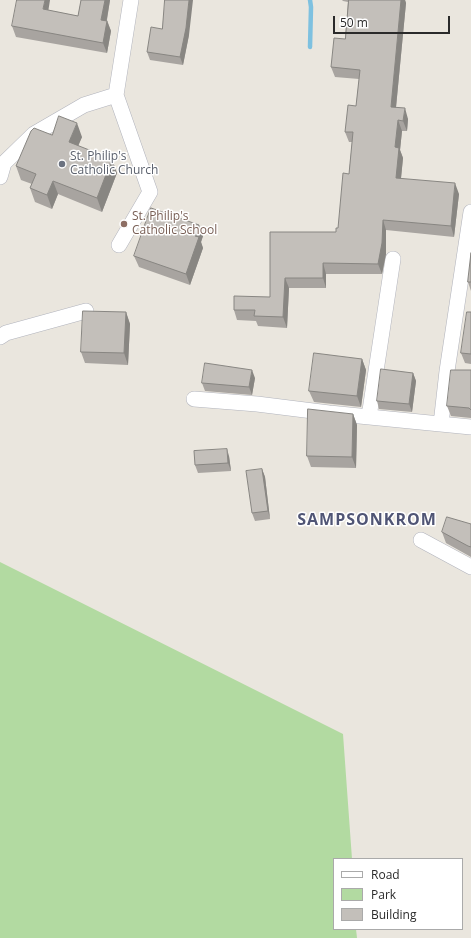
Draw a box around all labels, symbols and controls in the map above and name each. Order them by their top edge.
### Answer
scale bar [335,8,452,34]
text: 50 m [340,14,368,31]
place label: St. Philip's Catholic Church [70,150,158,178]
marker: St. Philip's Catholic Church [57,159,67,169]
place label: St. Philip's Catholic School [132,210,217,238]
marker: St. Philip's Catholic School [119,219,129,229]
district label: SAMPSONKROM [297,510,437,530]
legend [333,858,463,930]
text: Road [371,866,400,883]
text: Park [371,886,396,903]
text: Building [371,906,416,923]

